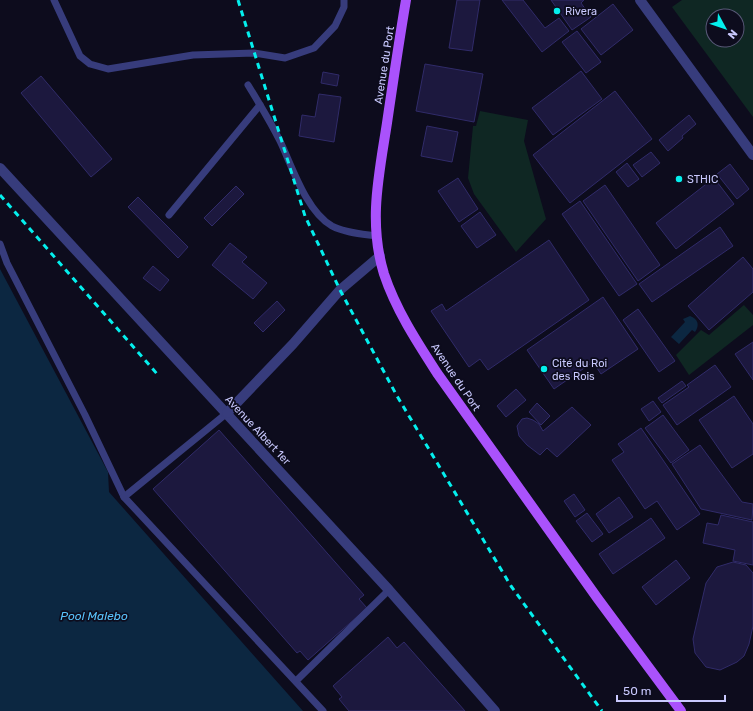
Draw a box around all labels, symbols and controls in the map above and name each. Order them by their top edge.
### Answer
place label: Rivera [565,5,597,18]
marker: Rivera [552,6,562,16]
north arrow [705,8,745,48]
street label: Avenue du Port [372,24,397,105]
text: N [725,27,740,41]
place label: STHIC [687,173,718,186]
marker: STHIC [674,174,684,184]
street label: Avenue du Port [428,341,483,414]
place label: Cité du Roi des Rois [552,357,607,383]
marker: Cité du Roi des Rois [539,364,549,374]
street label: Avenue Albert 1er [222,393,294,468]
water label: Pool Malebo [60,609,128,623]
scale bar [617,677,725,703]
text: 50 m [623,684,651,698]

